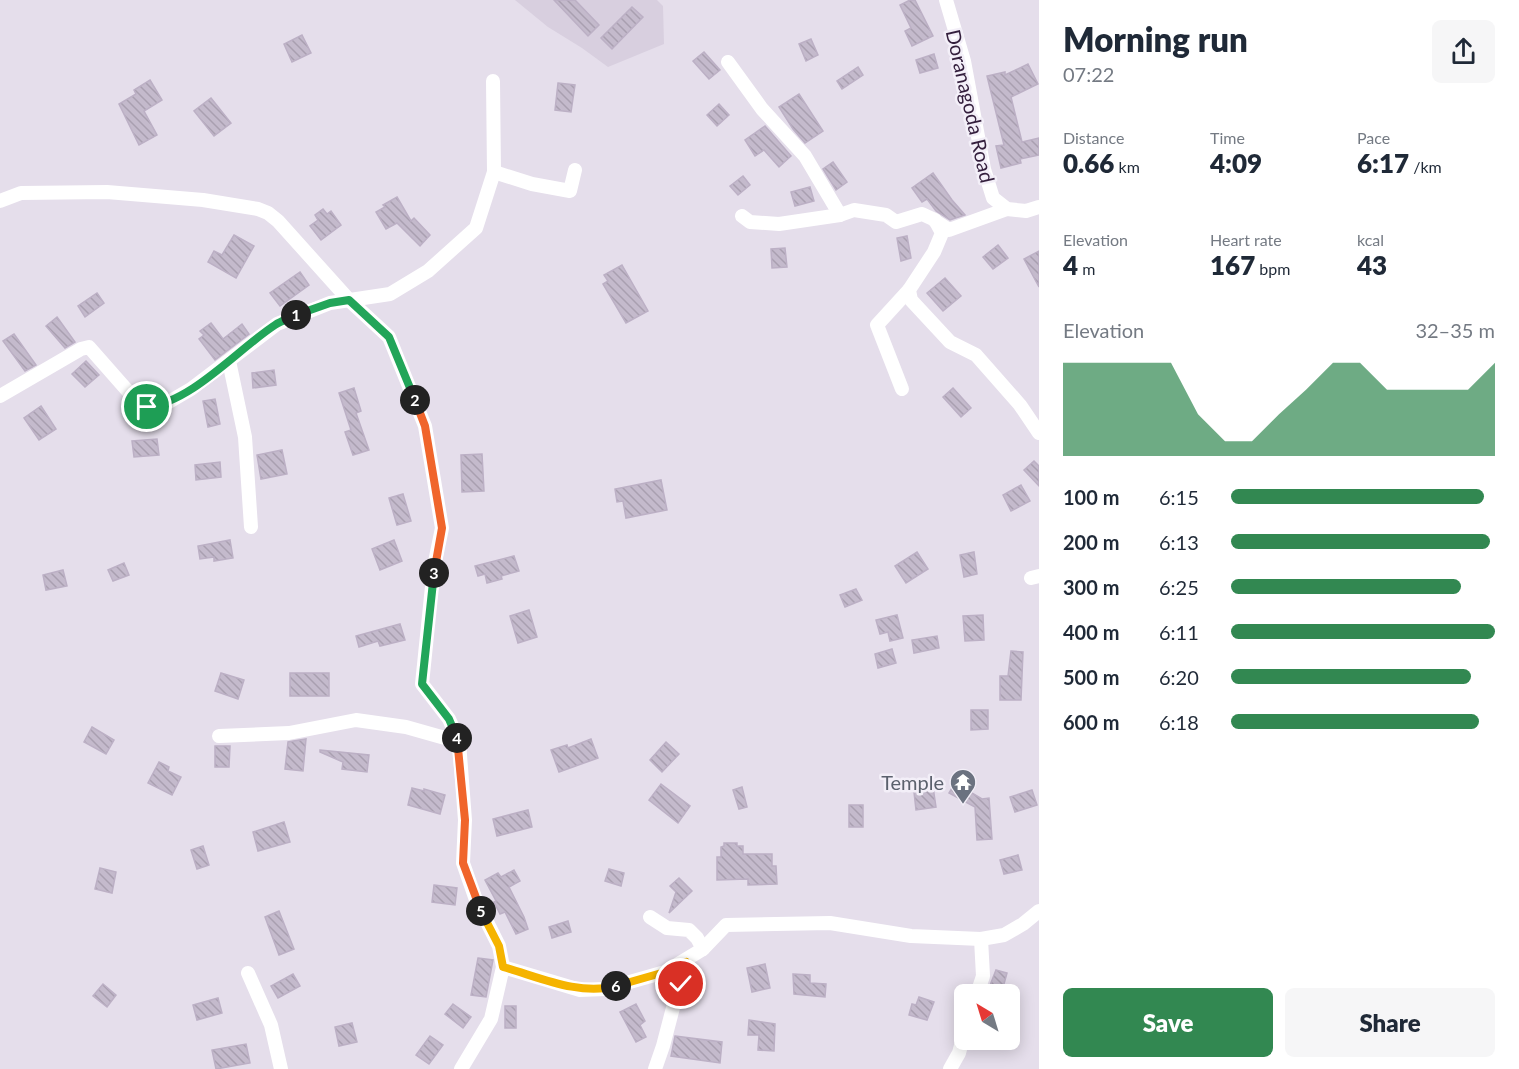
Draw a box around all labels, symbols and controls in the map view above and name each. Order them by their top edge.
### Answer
text: Morning run [1063,19,1248,59]
button: share [1432,20,1495,83]
street label: Doranagoda Road [942,27,1000,185]
text: 07:22 [1063,62,1114,86]
text: Distance [1063,128,1124,147]
text: Time [1210,128,1245,147]
text: Pace [1357,128,1390,147]
text: 0.66 [1063,147,1114,179]
text: 4:09 [1210,147,1262,179]
text: 6:17 [1357,147,1409,179]
text: km [1114,157,1140,176]
text: /km [1409,157,1442,176]
text: Elevation [1063,230,1128,249]
text: Heart rate [1210,230,1282,249]
text: kcal [1357,230,1384,249]
text: 4 [1063,249,1078,281]
text: 167 [1210,249,1255,281]
text: 43 [1357,249,1387,281]
text: m [1078,259,1095,278]
text: bpm [1255,259,1290,278]
pin: 1 [281,300,311,330]
text: 1 [291,305,301,324]
text: Elevation [1063,318,1144,342]
text: 32–35 m [1415,318,1495,342]
pin [121,381,172,432]
pin: 2 [400,385,430,415]
icon: arrive [130,390,163,423]
text: 2 [410,390,420,409]
text: 100 m [1063,485,1119,509]
text: 6:15 [1159,485,1199,509]
text: 200 m [1063,530,1119,554]
text: 6:13 [1159,530,1199,554]
pin: 3 [419,558,449,588]
text: 3 [429,563,439,582]
text: 300 m [1063,575,1119,599]
text: 6:25 [1159,575,1199,599]
text: 400 m [1063,620,1119,644]
text: 6:11 [1159,620,1199,644]
text: 500 m [1063,665,1119,689]
text: 6:20 [1159,665,1199,689]
text: 600 m [1063,710,1119,734]
text: 6:18 [1159,710,1199,734]
pin: 4 [442,723,472,753]
text: 4 [452,728,462,747]
temple icon: Temple [948,767,978,805]
place label: Temple [881,770,944,794]
pin: 5 [466,896,496,926]
text: 5 [476,901,486,920]
pin [655,958,706,1009]
icon: check [664,967,697,1000]
pin: 6 [601,971,631,1001]
text: 6 [611,976,621,995]
north arrow [954,984,1020,1050]
map controls [954,984,1020,1050]
button: Save [1063,988,1273,1057]
button: Share [1285,988,1495,1057]

